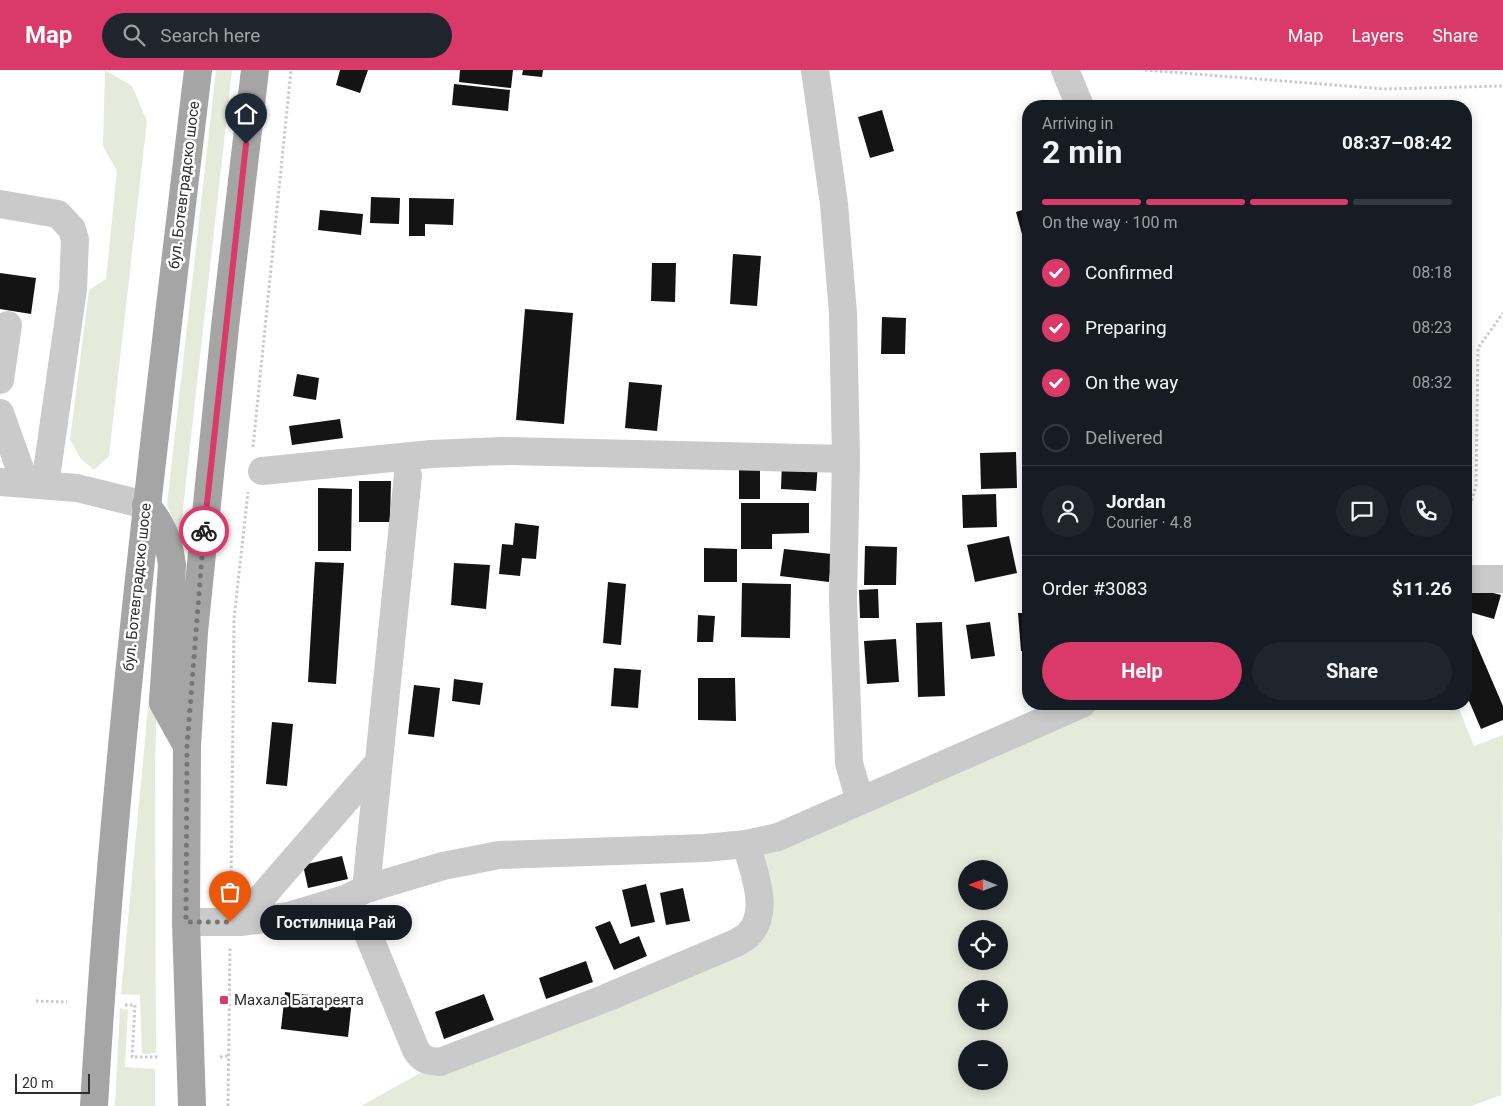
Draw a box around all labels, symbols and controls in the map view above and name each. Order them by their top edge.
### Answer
search box [102,13,452,58]
text: Map [25,21,72,49]
icon: search [120,21,148,49]
text: Search here [160,24,260,47]
text: Map [1288,25,1323,46]
text: Layers [1351,25,1404,46]
text: Share [1432,25,1478,46]
pin [225,93,267,144]
street label: бул. Ботевградско шосе [165,100,203,270]
icon: home [232,100,260,128]
text: Arriving in [1042,114,1113,133]
text: 08:37–08:42 [1342,131,1452,154]
text: 2 min [1042,133,1122,171]
text: On the way · 100 m [1042,213,1178,232]
icon: check [1042,259,1070,287]
text: Confirmed [1085,261,1173,284]
text: 08:18 [1412,263,1452,282]
icon: check [1042,314,1070,342]
text: Preparing [1085,316,1167,339]
text: 08:23 [1412,318,1452,337]
icon: check [1042,369,1070,397]
text: On the way [1085,371,1178,394]
text: 08:32 [1412,373,1452,392]
text: Delivered [1085,426,1163,449]
button: person [1042,485,1094,537]
button: chat [1336,485,1388,537]
button: phone [1400,485,1452,537]
text: Jordan [1106,490,1166,513]
street label: бул. Ботевградско шосе [119,502,155,672]
courier [179,506,229,556]
text: Courier · 4.8 [1106,513,1192,532]
icon: bike [190,517,218,545]
text: Order #3083 [1042,577,1148,600]
text: $11.26 [1392,577,1452,600]
button: Help [1042,642,1242,700]
button: Share [1252,642,1452,700]
north arrow [958,860,1008,910]
map controls [958,860,1008,1090]
pin [209,871,251,922]
icon: bag [216,878,244,906]
callout: Гостилница Рай [260,904,412,940]
text: Гостилница Рай [276,913,396,932]
button: locate [958,920,1008,970]
button: + [958,980,1008,1030]
place label: Махала Батареята [234,991,364,1009]
marker: Махала Батареята [218,994,230,1006]
button: − [958,1040,1008,1090]
scale bar [15,1071,90,1094]
text: 20 m [22,1075,54,1091]

